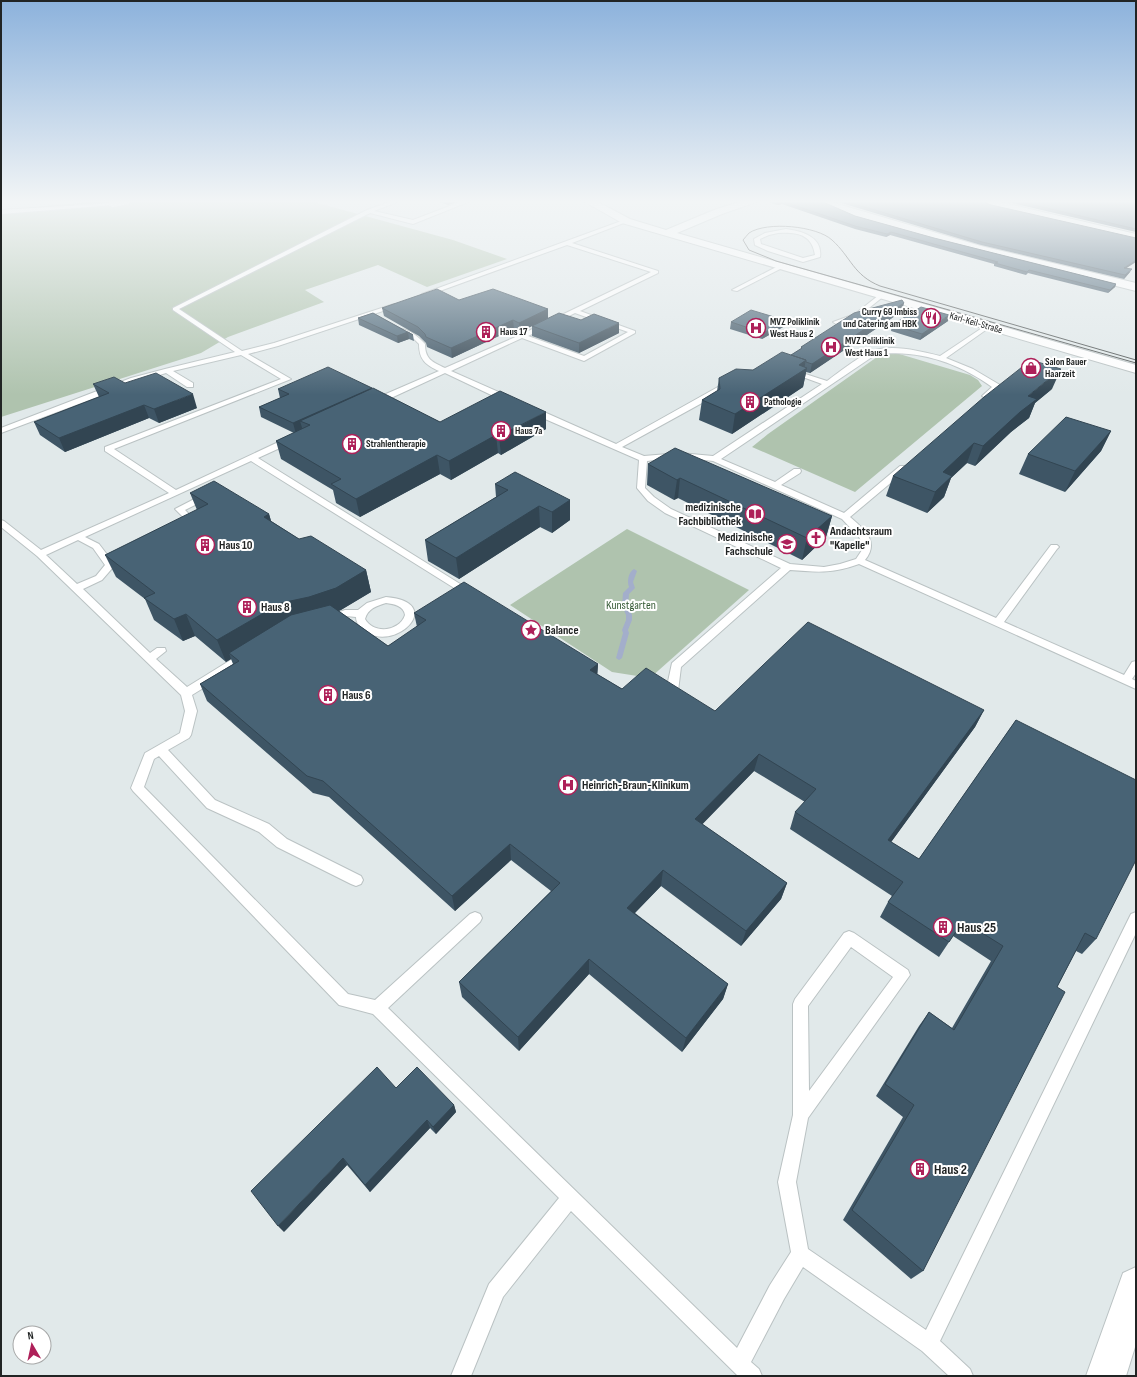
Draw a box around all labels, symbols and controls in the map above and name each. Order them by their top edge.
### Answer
place label: Curry 69 Imbiss und Catering am HBK [843,306,917,330]
restaurant icon: Curry 69 Imbiss und Catering am HBK [920,307,942,329]
street label: Karl-Keil-Straße [948,310,1004,336]
place label: MVZ Poliklinik West Haus 2 [770,316,820,340]
hospital icon: MVZ Poliklinik West Haus 2 [745,317,767,339]
building icon: Haus 17 [475,321,497,343]
place label: Haus 17 [500,326,528,338]
place label: MVZ Poliklinik West Haus 1 [845,335,895,359]
hospital icon: MVZ Poliklinik West Haus 1 [820,336,842,358]
place label: Salon Bauer Haarzeit [1045,356,1087,380]
shop icon: Salon Bauer Haarzeit [1020,357,1042,379]
building icon: Pathologie [739,391,761,413]
place label: Pathologie [764,396,801,408]
building icon: Haus 7a [490,420,512,442]
place label: Haus 7a [515,425,542,437]
building icon: Strahlentherapie [341,433,363,455]
place label: Strahlentherapie [366,438,426,450]
place label: medizinische Fachbibliothek [678,500,741,529]
library icon: medizinische Fachbibliothek [744,503,766,525]
place label: Andachtsraum "Kapelle" [829,524,892,553]
church icon: Andachtsraum "Kapelle" [805,527,827,549]
place label: Medizinische Fachschule [718,530,773,559]
school or university icon: Medizinische Fachschule [776,533,798,555]
building icon: Haus 10 [194,534,216,556]
place label: Haus 10 [219,538,253,553]
building icon: Haus 8 [236,596,258,618]
park label: Kunstgarten [606,598,656,613]
place label: Haus 8 [261,600,290,615]
place icon: Balance [520,619,542,641]
place label: Balance [545,623,579,638]
building icon: Haus 6 [317,684,339,706]
place label: Haus 6 [342,688,371,703]
hospital icon: Heinrich-Braun-Klinikum [557,774,579,796]
place label: Heinrich-Braun-Klinikum [582,778,689,793]
building icon: Haus 25 [932,916,954,938]
place label: Haus 25 [957,919,996,936]
building icon: Haus 2 [909,1158,931,1180]
place label: Haus 2 [934,1161,967,1178]
north arrow [12,1325,52,1365]
text: N [27,1329,35,1342]

